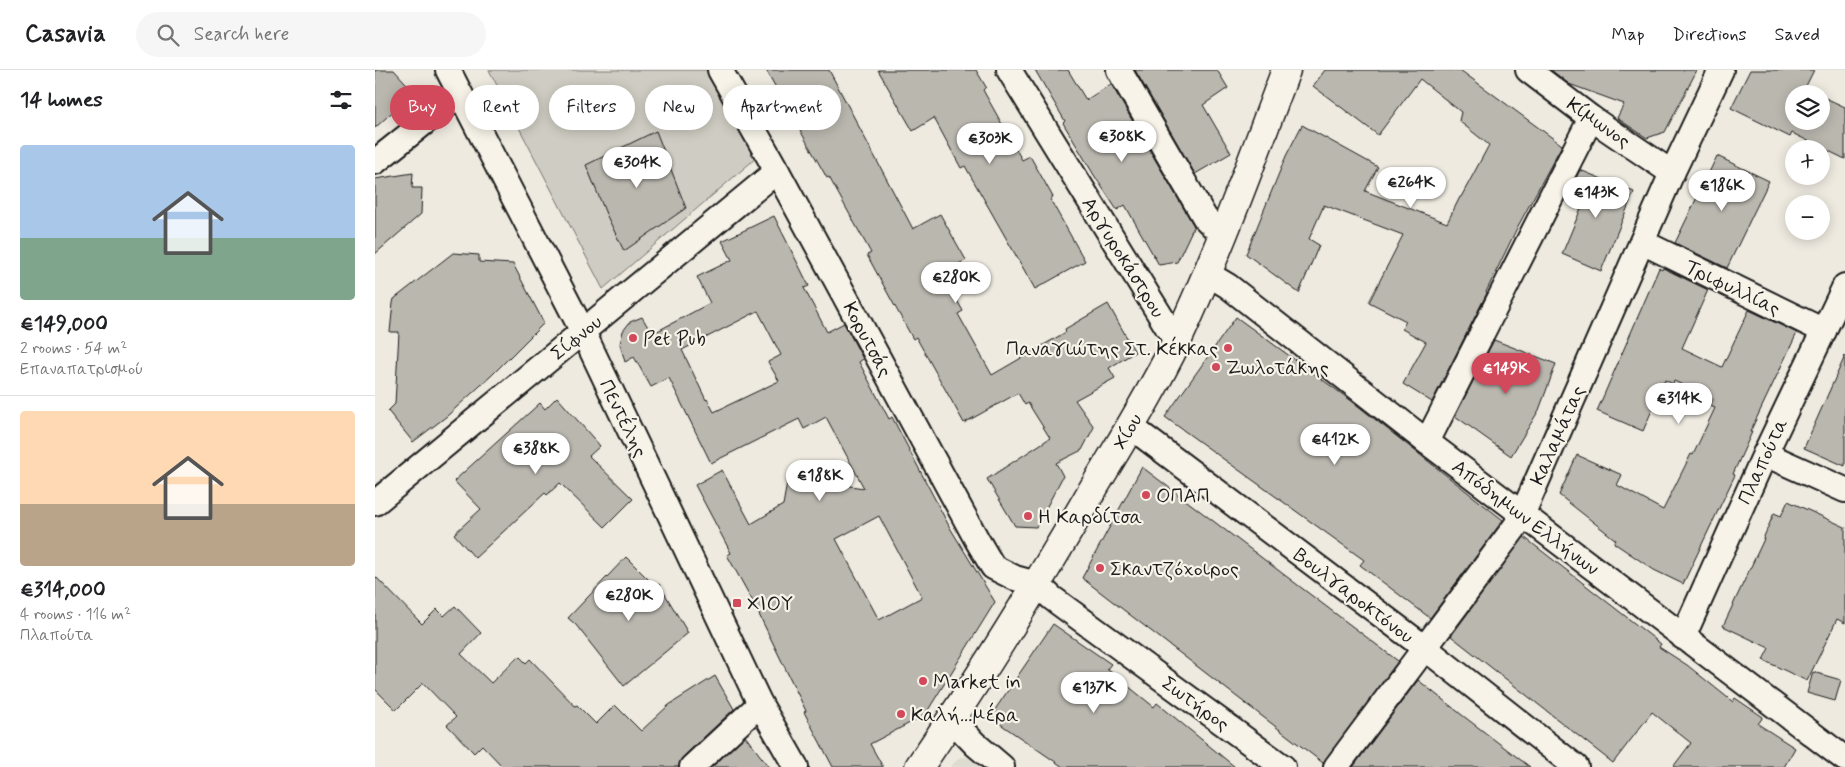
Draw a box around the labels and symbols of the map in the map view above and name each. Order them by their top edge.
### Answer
street label: Κίμωνος [1561,91,1636,155]
pin: €308K [1087,121,1157,163]
pin: €303K [955,122,1025,165]
pin: €304K [602,146,672,189]
pin: €264K [1376,166,1446,209]
pin: €186K [1687,170,1757,212]
pin: €143K [1561,176,1631,219]
street label: Αργυροκάστρου [1075,192,1171,323]
street label: Τριφυλλίας [1680,254,1785,323]
pin: €280K [921,262,991,304]
street label: Κορυτσάς [836,297,898,382]
street label: Σίφνου [546,309,608,367]
place label: Pet Pub [643,326,706,353]
marker: Pet Pub [627,332,639,344]
place label: Παναγιώτης Στ. Κέκκας [1006,336,1218,363]
marker: Παναγιώτης Στ. Κέκκας [1222,342,1234,354]
pin: €149K [1471,352,1541,395]
place label: Ζωλοτάκης [1226,355,1329,382]
marker: Ζωλοτάκης [1210,361,1222,373]
street label: Πεντέλης [592,375,653,462]
street label: Καλαμάτας [1524,381,1592,490]
pin: €314K [1644,382,1714,425]
street label: Χίου [1107,409,1149,455]
street label: Πλαπούτα [1732,414,1795,509]
pin: €412K [1300,424,1370,466]
pin: €388K [501,432,571,475]
street label: Απόδημων Ελλήνων [1446,454,1604,583]
pin: €188K [785,460,855,502]
place label: ΟΠΑΠ [1156,483,1210,510]
marker: ΟΠΑΠ [1140,489,1152,501]
place label: Η Καρδίτσα [1038,504,1142,531]
marker: Η Καρδίτσα [1022,510,1034,522]
street label: Βουλγαροκτόνου [1287,542,1419,650]
place label: Σκαντζόχοιρος [1110,556,1239,583]
marker: Σκαντζόχοιρος [1094,562,1106,574]
pin: €280K [594,580,664,622]
place label: ΧΙΟΥ [747,591,793,618]
marker: ΧΙΟΥ [731,597,743,609]
place label: Market in [933,669,1021,696]
street label: Σωτήρος [1156,670,1235,738]
pin: €137K [1059,672,1129,714]
marker: Market in [917,675,929,687]
place label: Καλή...μέρα [911,702,1019,729]
marker: Καλή...μέρα [895,708,907,720]

